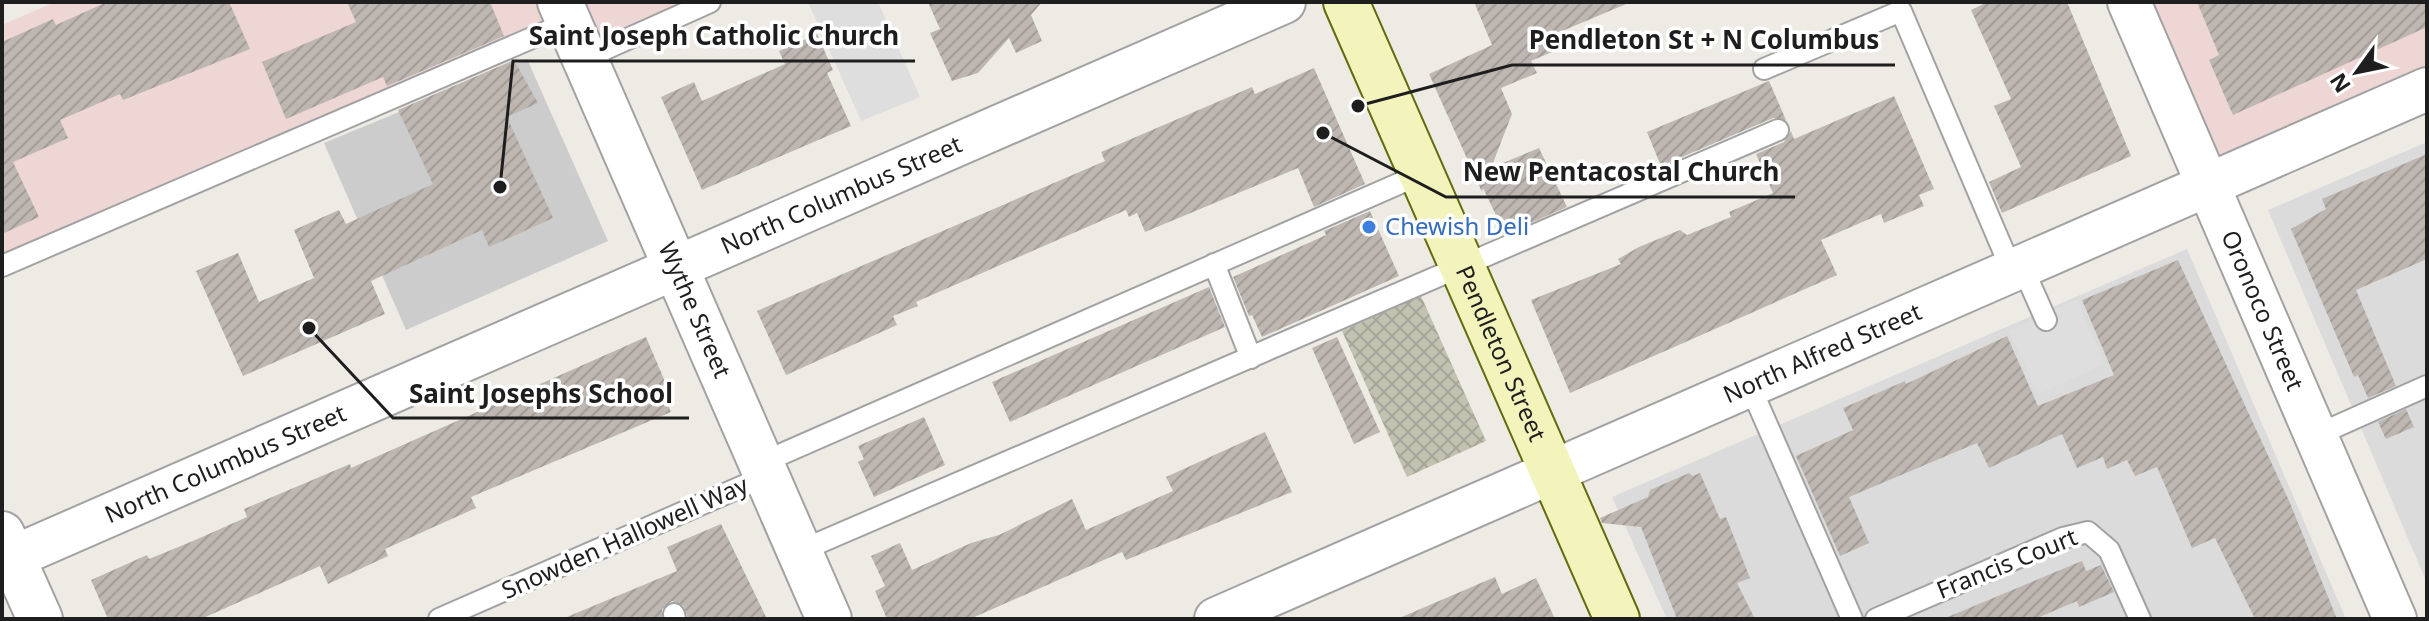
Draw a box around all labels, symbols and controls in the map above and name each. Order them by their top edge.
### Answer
callout: Saint Joseph Catholic Church [513,11,915,61]
callout: Pendleton St + N Columbus [1512,15,1895,65]
text: Saint Joseph Catholic Church [529,17,899,53]
text: Pendleton St + N Columbus [1529,21,1879,57]
north arrow [2317,32,2397,112]
text: N [2322,68,2357,99]
street label: North Columbus Street [715,127,967,261]
callout: New Pentacostal Church [1446,147,1795,197]
text: New Pentacostal Church [1463,153,1779,189]
place label: Chewish Deli [1385,209,1529,242]
marker: Chewish Deli [1360,218,1378,236]
street label: Oronoco Street [2214,225,2313,396]
street label: Wythe Street [652,236,740,383]
street label: Pendleton Street [1449,260,1555,446]
street label: North Alfred Street [1718,294,1926,410]
callout: Saint Josephs School [393,368,689,418]
text: Saint Josephs School [409,375,673,411]
street label: North Columbus Street [99,396,351,530]
street label: Snowden Hallowell Way [496,467,754,606]
street label: Francis Court [1931,519,2082,606]

